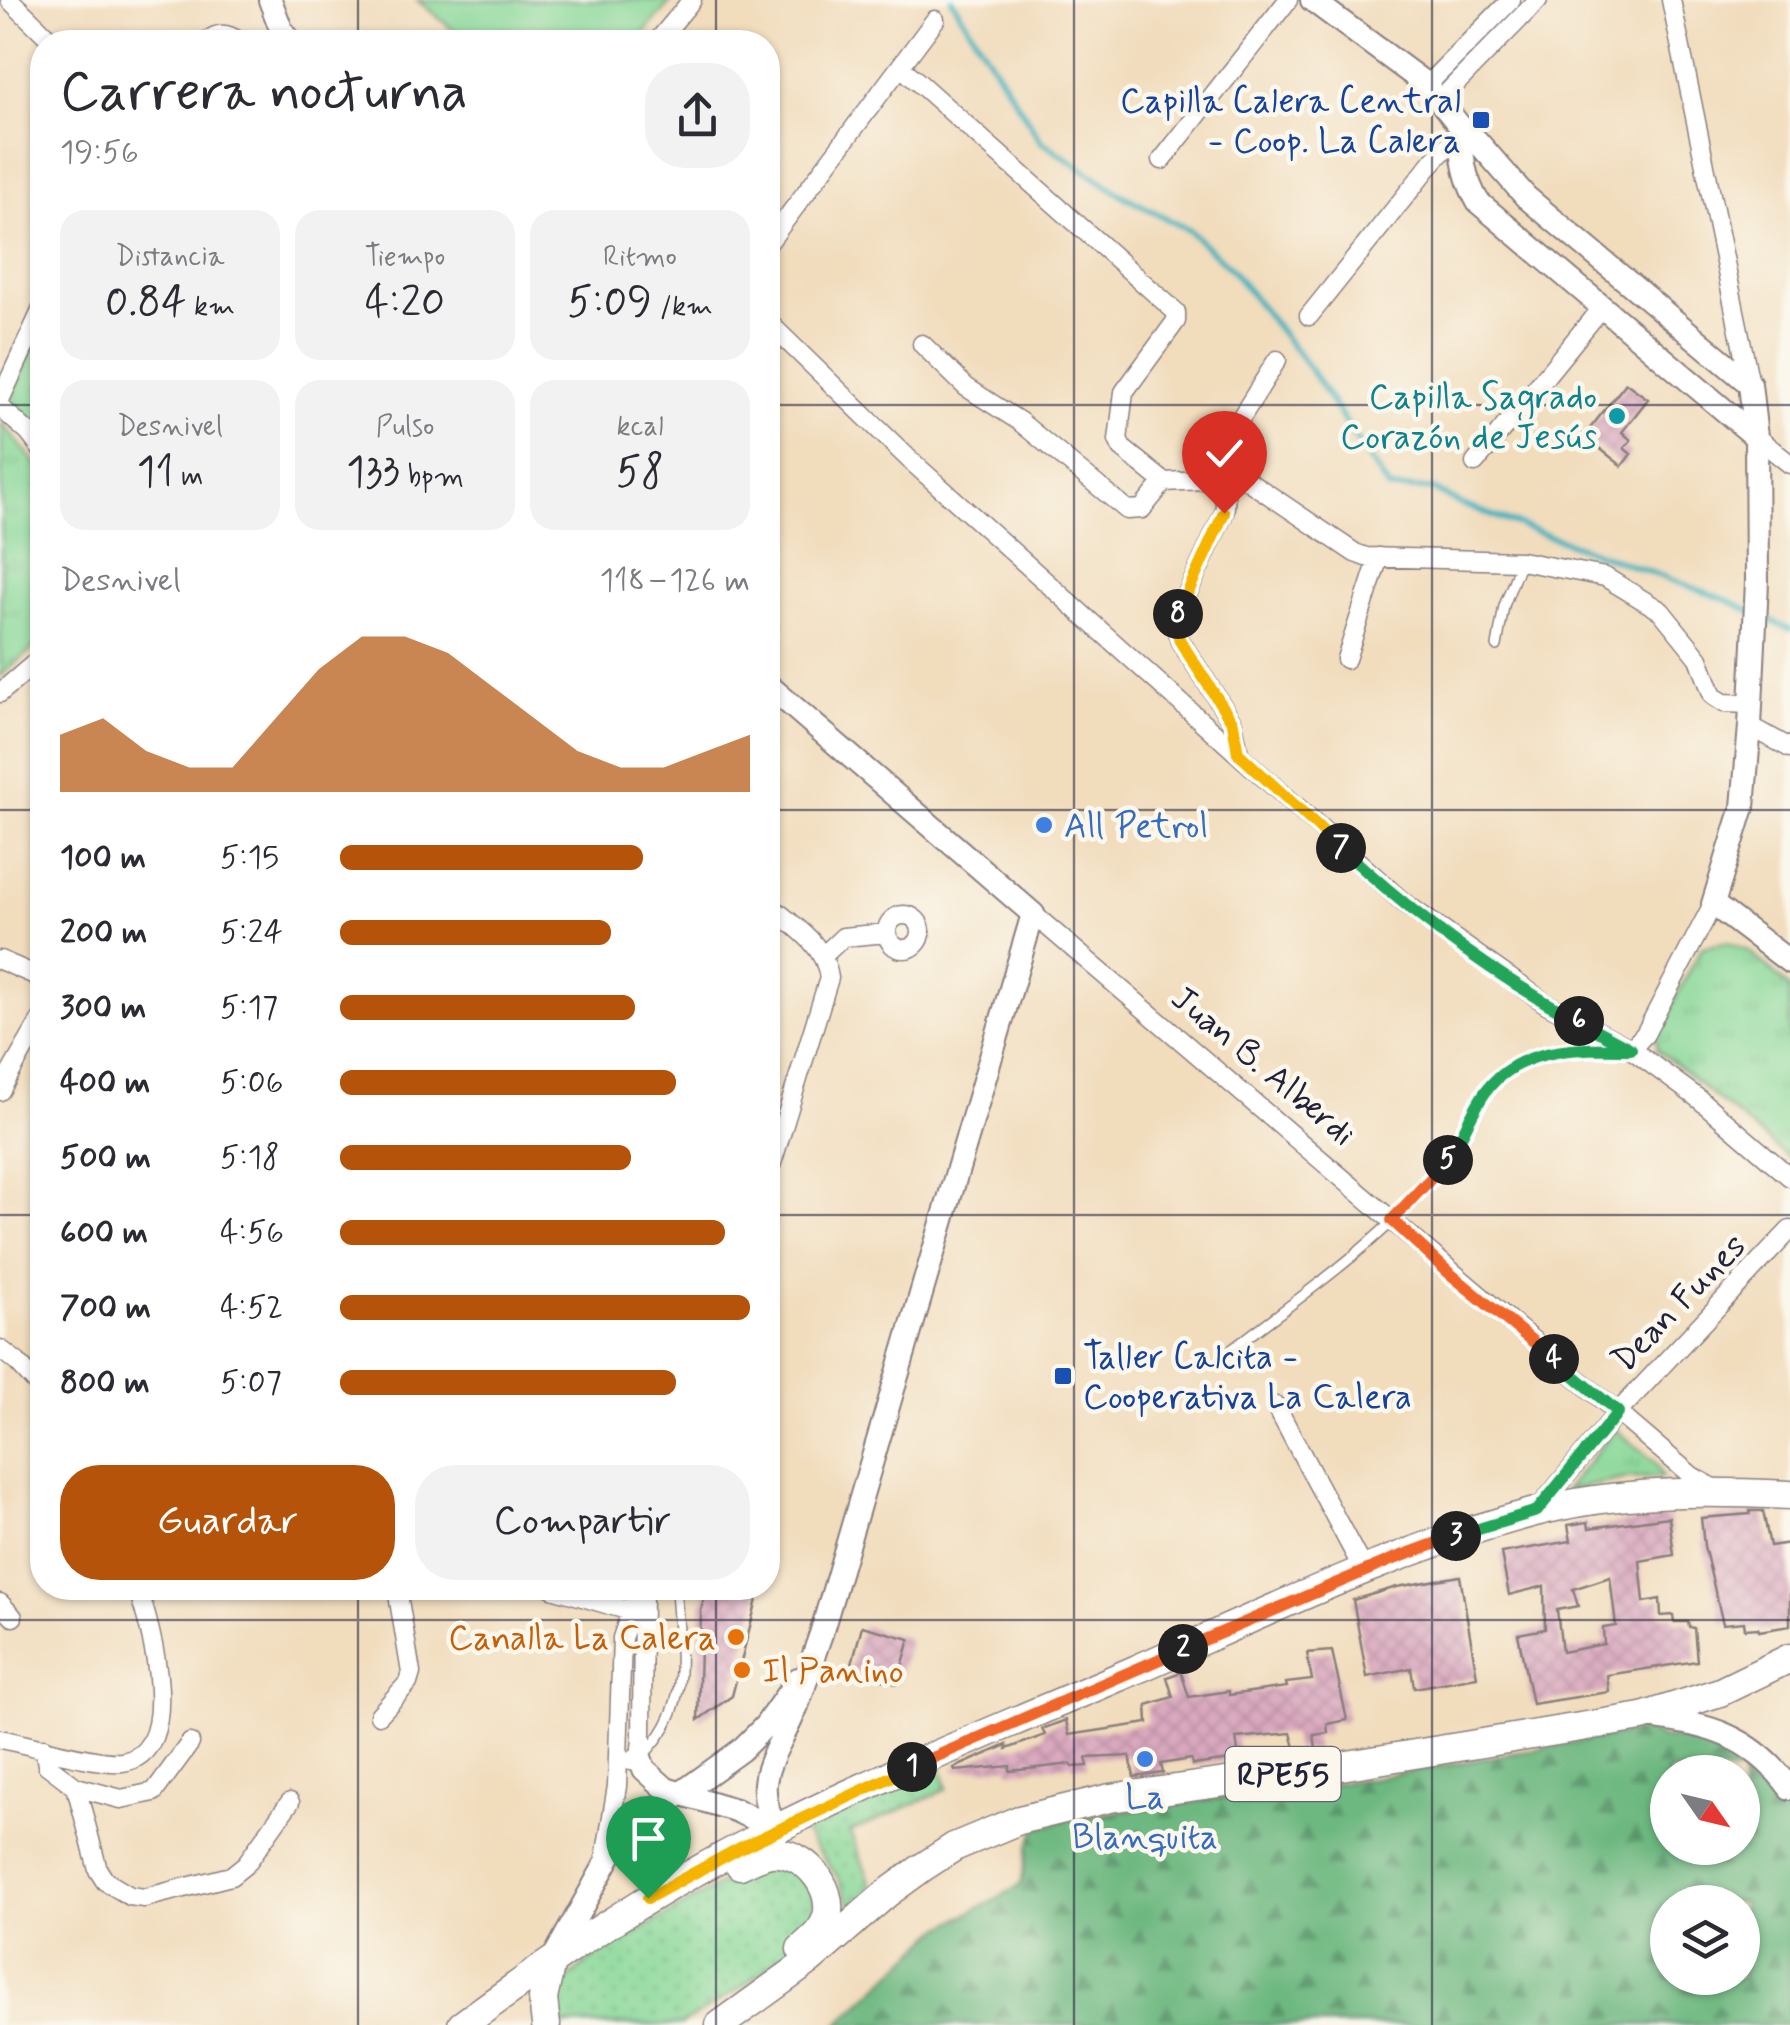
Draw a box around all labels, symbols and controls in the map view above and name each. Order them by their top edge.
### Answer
text: Carrera nocturna [60,58,468,130]
button: share [645,63,750,168]
place label: Capilla Calera Central - Coop. La Calera [1120,79,1461,165]
marker: Capilla Calera Central - Coop. La Calera [1470,109,1492,131]
text: 19:56 [60,132,139,174]
text: Distancia [115,239,225,276]
text: Tiempo [365,239,445,276]
text: Ritmo [603,239,677,276]
text: 0.84 [105,276,186,331]
text: 4:20 [365,276,445,331]
text: 5:09 [567,276,652,331]
text: km [186,289,235,326]
text: /km [652,289,713,326]
place label: Capilla Sagrado Corazón de Jesús [1340,375,1597,461]
marker: Capilla Sagrado Corazón de Jesús [1606,405,1628,427]
text: Desnivel [117,409,223,446]
text: Pulso [376,409,434,446]
text: kcal [616,409,664,446]
pin [1182,411,1267,514]
icon: check [1197,426,1252,481]
text: 11 [137,446,173,501]
text: 133 [346,446,400,501]
text: 58 [616,446,664,501]
text: m [173,459,203,496]
text: bpm [400,459,464,496]
text: Desnivel [60,560,181,602]
text: 118–126 m [600,560,750,602]
pin: 8 [1153,589,1203,639]
text: 8 [1170,595,1186,632]
place label: All Petrol [1064,804,1208,850]
marker: All Petrol [1033,814,1055,836]
pin: 7 [1316,823,1366,873]
text: 7 [1333,829,1350,866]
text: 100 m [60,837,146,879]
text: 5:15 [220,837,279,879]
text: 200 m [60,912,147,954]
text: 5:24 [220,912,283,954]
street label: Juan B. Alberdi [1161,976,1364,1157]
text: 300 m [60,987,146,1029]
text: 5:17 [220,987,278,1029]
pin: 6 [1554,996,1604,1046]
text: 6 [1572,1002,1586,1039]
text: 400 m [60,1062,150,1104]
text: 5:06 [220,1062,283,1104]
pin: 5 [1423,1135,1473,1185]
text: 500 m [60,1137,151,1179]
text: 5:18 [220,1137,280,1179]
text: 5 [1440,1141,1456,1178]
text: 600 m [60,1212,148,1254]
text: 4:56 [220,1212,284,1254]
street label: Dean Funes [1602,1224,1757,1382]
text: 700 m [60,1287,151,1329]
text: 4:52 [220,1287,283,1329]
pin: 4 [1529,1334,1579,1384]
place label: Taller Calcita - Cooperativa La Calera [1083,1335,1412,1421]
text: 4 [1546,1340,1562,1377]
text: 800 m [60,1362,150,1404]
text: 5:07 [220,1362,282,1404]
marker: Taller Calcita - Cooperativa La Calera [1052,1365,1074,1387]
button: Guardar [60,1465,395,1580]
button: Compartir [415,1465,750,1580]
pin: 3 [1431,1511,1481,1561]
text: 3 [1450,1517,1462,1554]
place label: Canalla La Calera [448,1616,716,1662]
pin: 2 [1158,1624,1208,1674]
marker: Canalla La Calera [725,1626,747,1648]
text: 2 [1176,1630,1190,1667]
place label: Il Panino [762,1649,904,1695]
marker: Il Panino [731,1659,753,1681]
pin: 1 [887,1742,937,1792]
road number: RPE55 [1226,1747,1340,1801]
text: 1 [906,1748,918,1785]
marker: La Blanquita [1134,1748,1156,1770]
north arrow [1650,1755,1760,1865]
map controls [1650,1755,1760,1995]
place label: La Blanquita [1072,1775,1218,1861]
pin [606,1796,691,1899]
icon: arrive [621,1811,676,1866]
button: layers [1650,1885,1760,1995]

